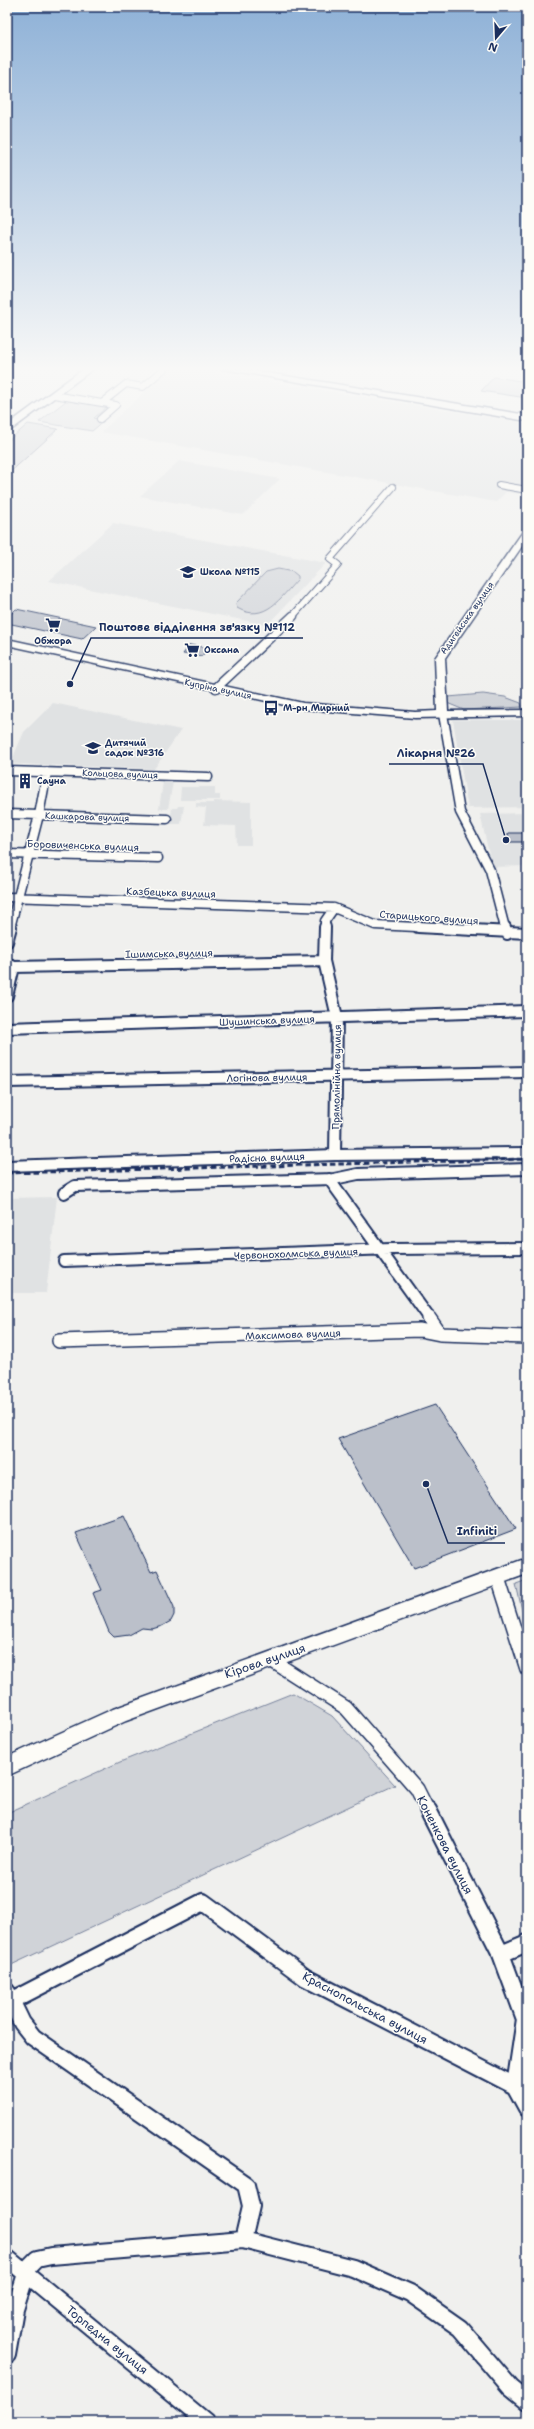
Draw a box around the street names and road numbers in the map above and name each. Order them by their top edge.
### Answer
street label: Адигейська вулиця [437,579,497,657]
street label: Купріна вулиця [183,676,253,702]
street label: Кольцова вулиця [82,767,158,781]
street label: Кашкарова вулиця [45,810,130,824]
street label: Боровиченська вулиця [27,837,139,854]
street label: Казбецька вулиця [126,884,216,901]
street label: Старицького вулиця [379,908,479,927]
street label: Ішимська вулиця [125,946,213,961]
street label: Шушинська вулиця [219,1012,315,1029]
street label: Прямолінійна вулиця [329,1024,344,1130]
street label: Логінова вулиця [226,1070,308,1085]
street label: Радісна вулиця [229,1150,305,1165]
street label: Червонохолмська вулиця [234,1245,358,1262]
street label: Максимова вулиця [245,1326,341,1343]
street label: Кірова вулиця [222,1640,308,1682]
street label: Коненкова вулиця [413,1793,477,1897]
street label: Краснопольська вулиця [300,1968,430,2048]
street label: Торпедна вулиця [63,2302,151,2378]

